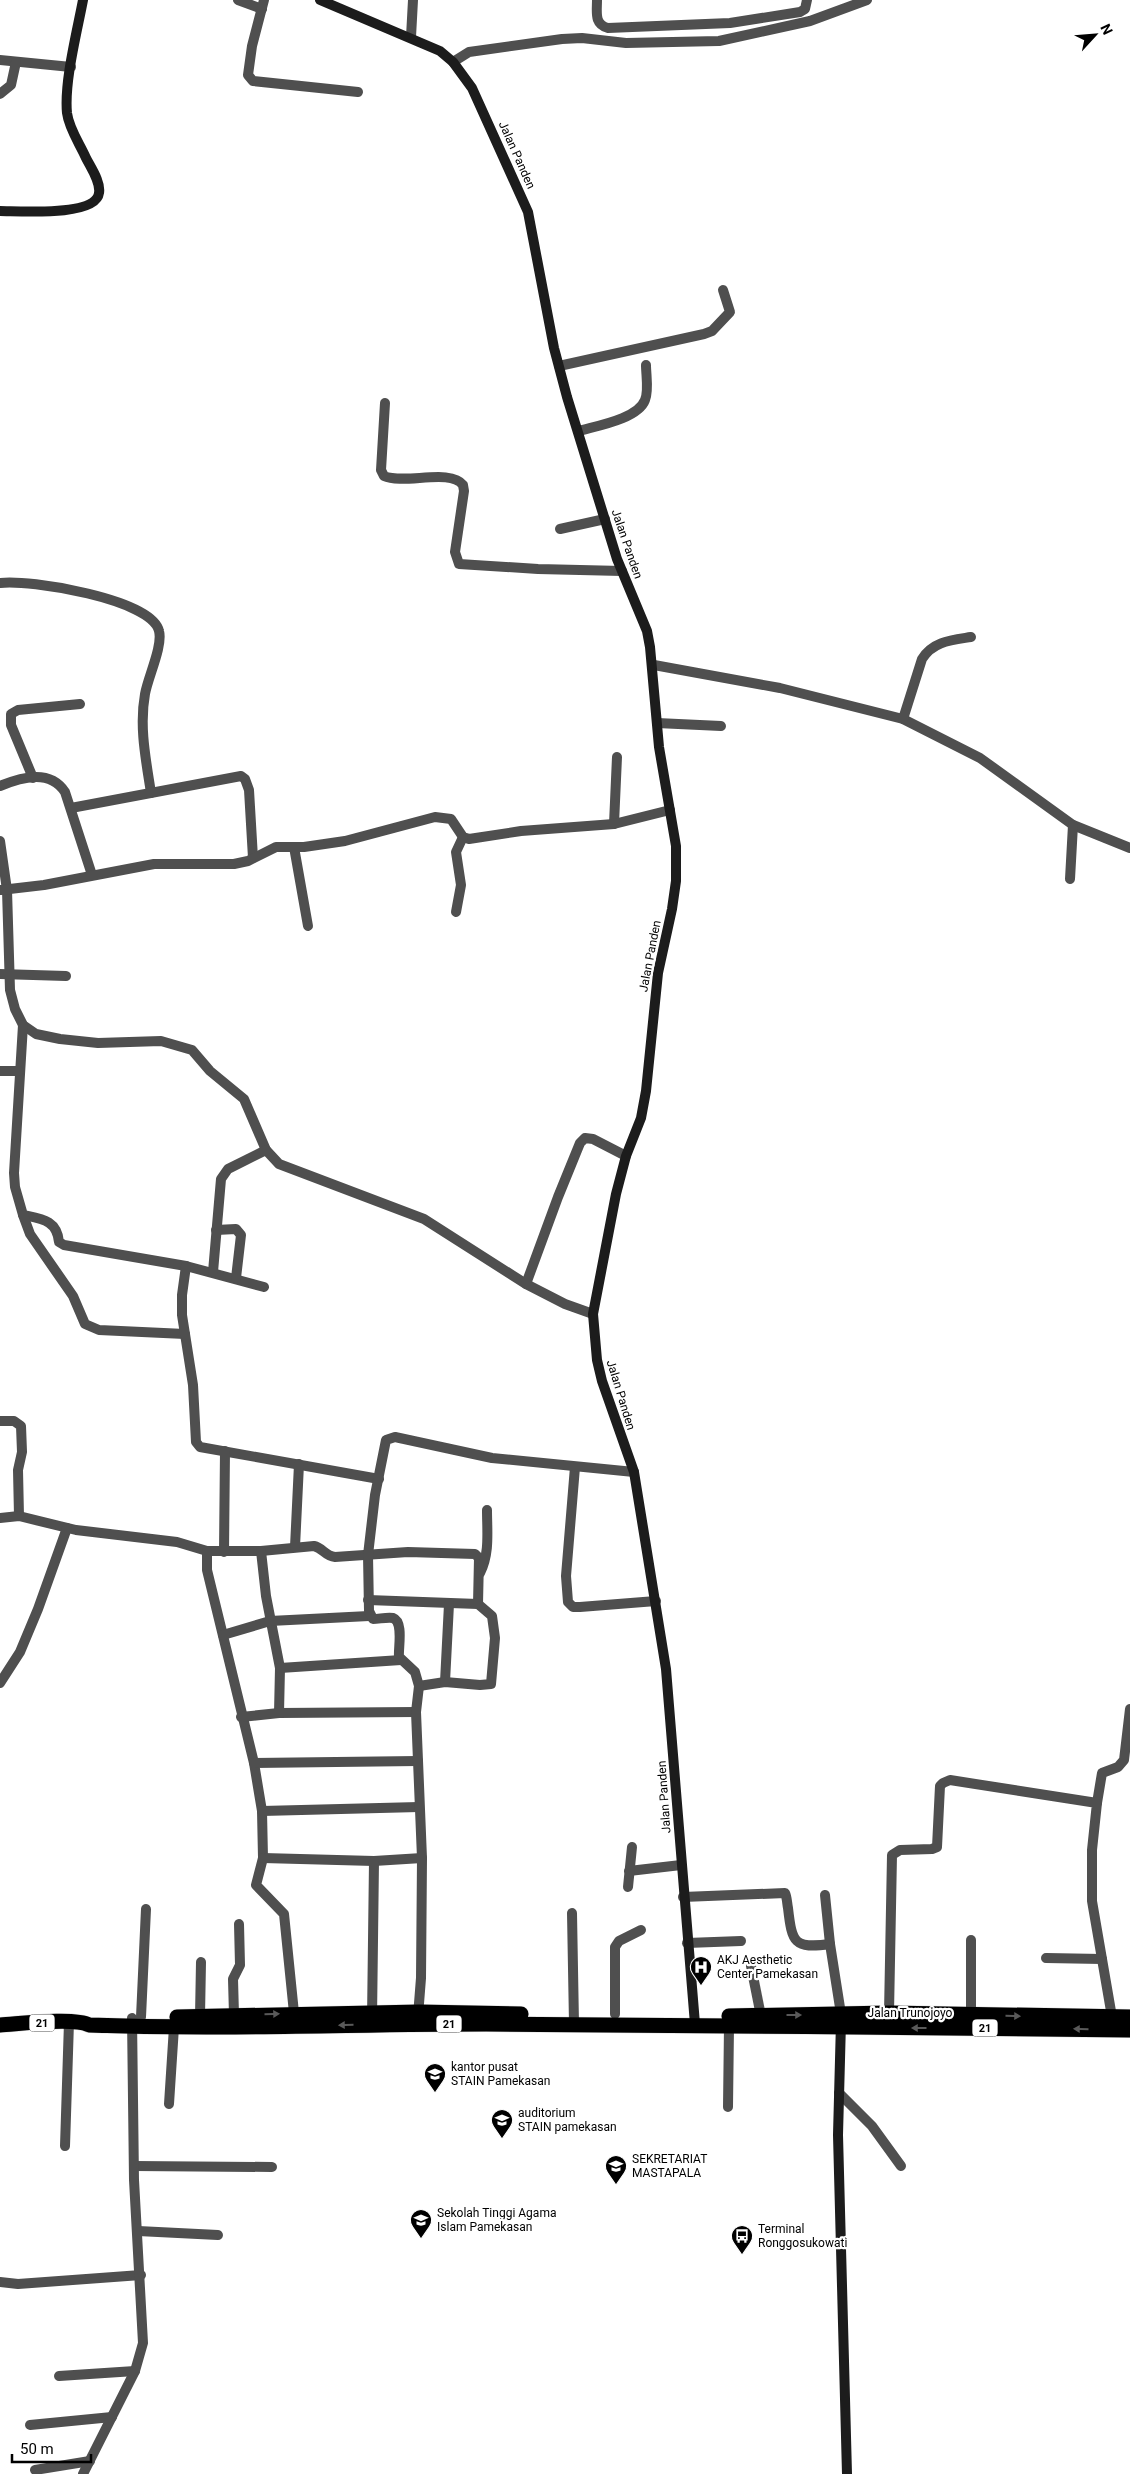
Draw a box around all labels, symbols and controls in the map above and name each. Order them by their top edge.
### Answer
north arrow [1070,10,1120,60]
text: N [1097,21,1116,37]
street label: Jalan Panden [496,119,538,191]
street label: Jalan Panden [609,507,645,581]
street label: Jalan Panden [636,919,664,993]
street label: Jalan Panden [604,1358,638,1432]
street label: Jalan Panden [654,1760,674,1834]
place label: AKJ Aesthetic Center Pamekasan [717,1953,818,1981]
hospital icon: AKJ Aesthetic Center Pamekasan [689,1955,713,1986]
street label: Jalan Trunojoyo [868,2006,953,2020]
one-way arrow [264,2009,280,2017]
one-way arrow [786,2011,802,2019]
one-way arrow [1005,2012,1021,2020]
road number: 21 [30,2015,54,2032]
road number: 21 [436,2016,462,2032]
road number: 21 [972,2020,998,2036]
one-way arrow [338,2021,354,2029]
one-way arrow [911,2024,927,2032]
one-way arrow [1073,2025,1089,2033]
place label: kantor pusat STAIN Pamekasan [451,2060,550,2088]
school or university icon: kantor pusat STAIN Pamekasan [423,2062,447,2093]
place label: auditorium STAIN pamekasan [518,2106,617,2134]
school or university icon: auditorium STAIN pamekasan [490,2108,514,2139]
place label: SEKRETARIAT MASTAPALA [632,2152,707,2180]
school or university icon: SEKRETARIAT MASTAPALA [604,2154,628,2185]
place label: Sekolah Tinggi Agama Islam Pamekasan [437,2206,556,2234]
school or university icon: Sekolah Tinggi Agama Islam Pamekasan [409,2208,433,2239]
place label: Terminal Ronggosukowati [758,2222,847,2250]
bus stop icon: Terminal Ronggosukowati [730,2224,754,2255]
scale bar [12,2432,91,2464]
text: 50 m [20,2440,54,2458]

